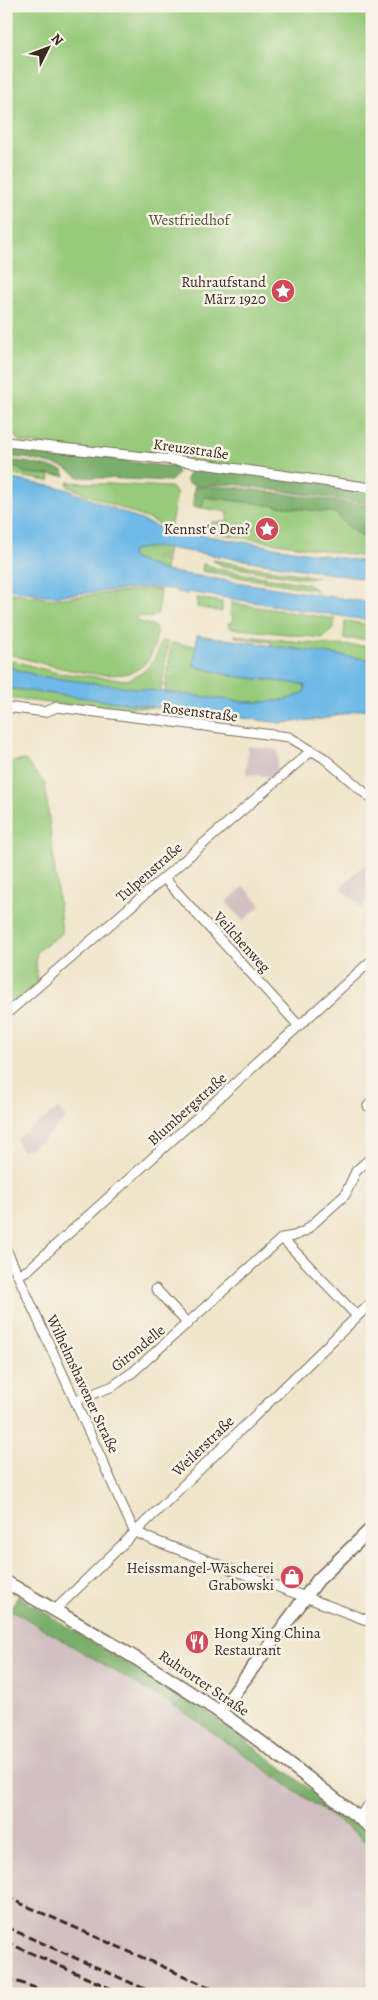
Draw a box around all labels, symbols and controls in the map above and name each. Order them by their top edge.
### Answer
north arrow [22,22,72,72]
text: N [47,29,68,50]
park label: Westfriedhof [148,210,231,230]
place label: Ruhraufstand März 1920 [181,272,267,309]
place icon: Ruhraufstand März 1920 [270,278,296,304]
street label: Kreuzstraße [152,434,230,464]
place icon: Kennst'e Den? [254,516,280,542]
place label: Kennst'e Den? [164,519,250,539]
street label: Rosenstraße [161,697,239,727]
street label: Tulpenstraße [112,838,187,906]
street label: Veilchenweg [208,906,275,977]
street label: Blumbergstraße [143,1068,231,1150]
street label: Wilhelmshavener Straße [42,1311,124,1457]
street label: Girondelle [107,1320,169,1376]
street label: Weilerstraße [167,1411,239,1481]
place label: Heissmangel-Wäscherei Grabowski [126,1558,274,1595]
shop icon: Heissmangel-Wäscherei Grabowski [279,1564,305,1590]
place label: Hong Xing China Restaurant [214,1623,321,1660]
restaurant icon: Hong Xing China Restaurant [184,1629,210,1655]
street label: Ruhrorter Straße [155,1645,253,1721]

